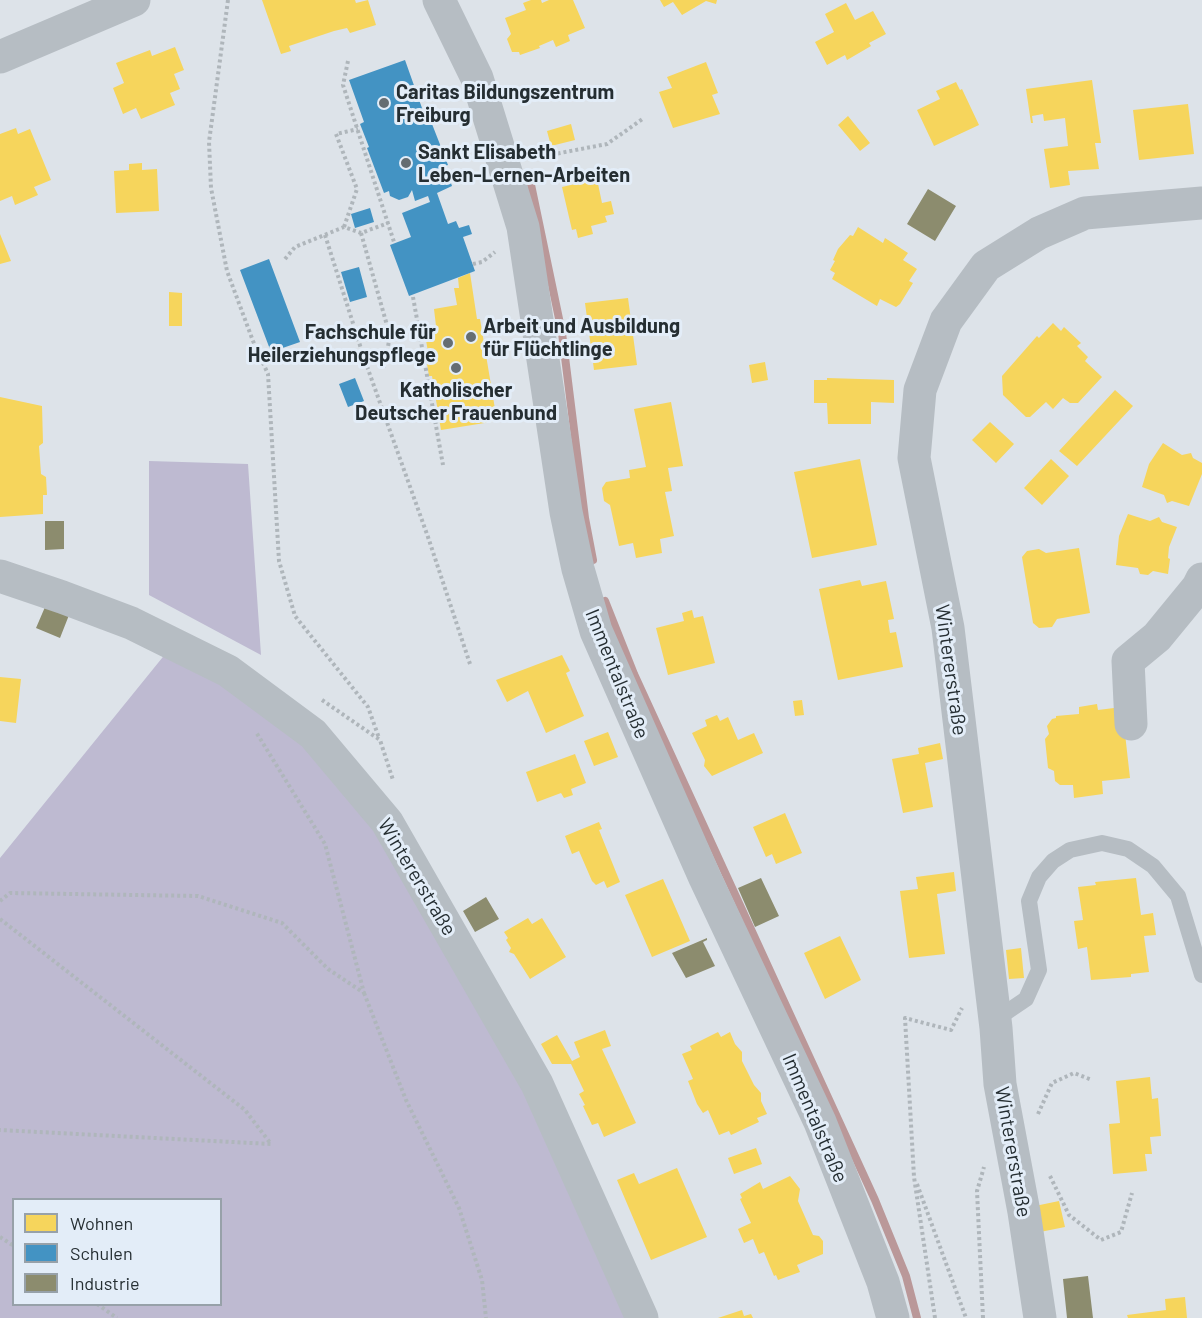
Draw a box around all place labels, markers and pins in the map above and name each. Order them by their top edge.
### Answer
place label: Caritas Bildungszentrum Freiburg [396,80,614,127]
marker: Caritas Bildungszentrum Freiburg [377,96,391,110]
place label: Sankt Elisabeth Leben-Lernen-Arbeiten [418,140,630,187]
marker: Sankt Elisabeth Leben-Lernen-Arbeiten [399,156,413,170]
place label: Arbeit und Ausbildung für Flüchtlinge [483,314,680,361]
place label: Fachschule für Heilerziehungspflege [248,320,436,367]
marker: Arbeit und Ausbildung für Flüchtlinge [464,330,478,344]
marker: Fachschule für Heilerziehungspflege [441,336,455,350]
marker: Katholischer Deutscher Frauenbund [449,361,463,375]
place label: Katholischer Deutscher Frauenbund [355,378,557,425]

